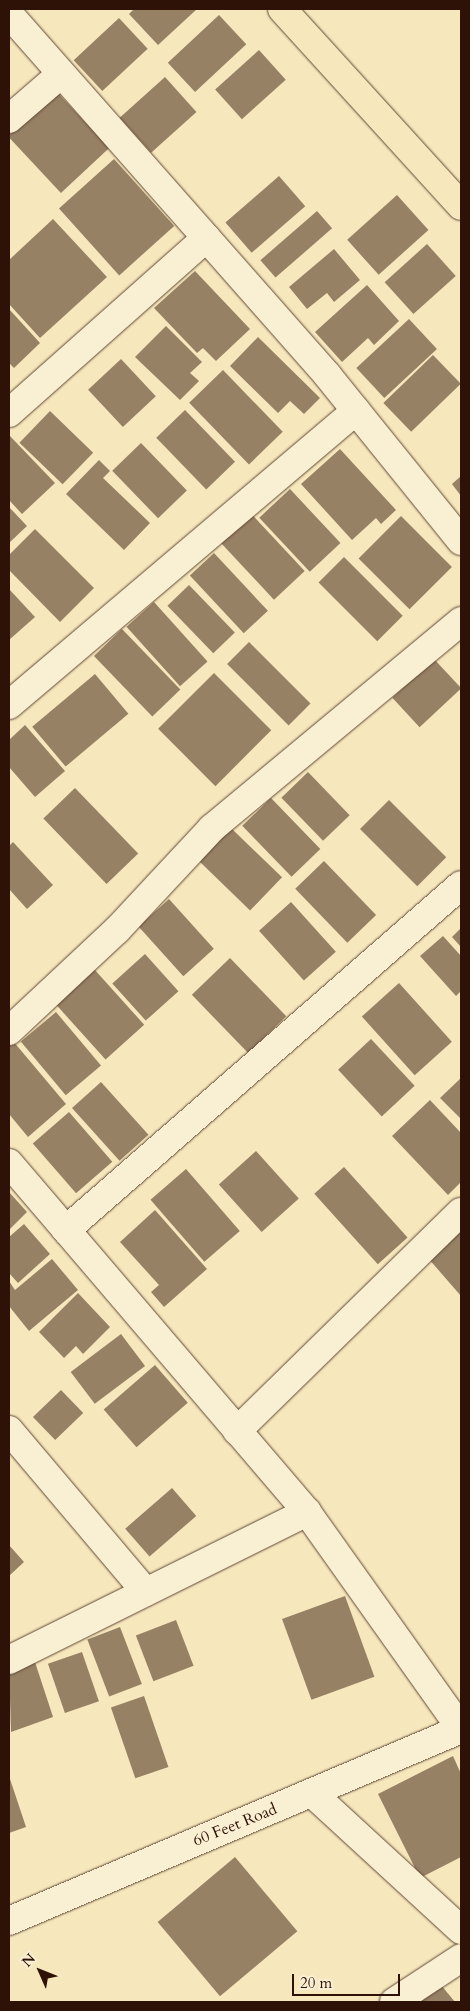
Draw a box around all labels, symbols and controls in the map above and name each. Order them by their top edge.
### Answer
street label: 60 Feet Road [190,1799,280,1851]
north arrow [15,1946,65,1996]
text: N [18,1949,40,1971]
scale bar [295,1964,402,1996]
text: 20 m [300,1973,332,1993]

